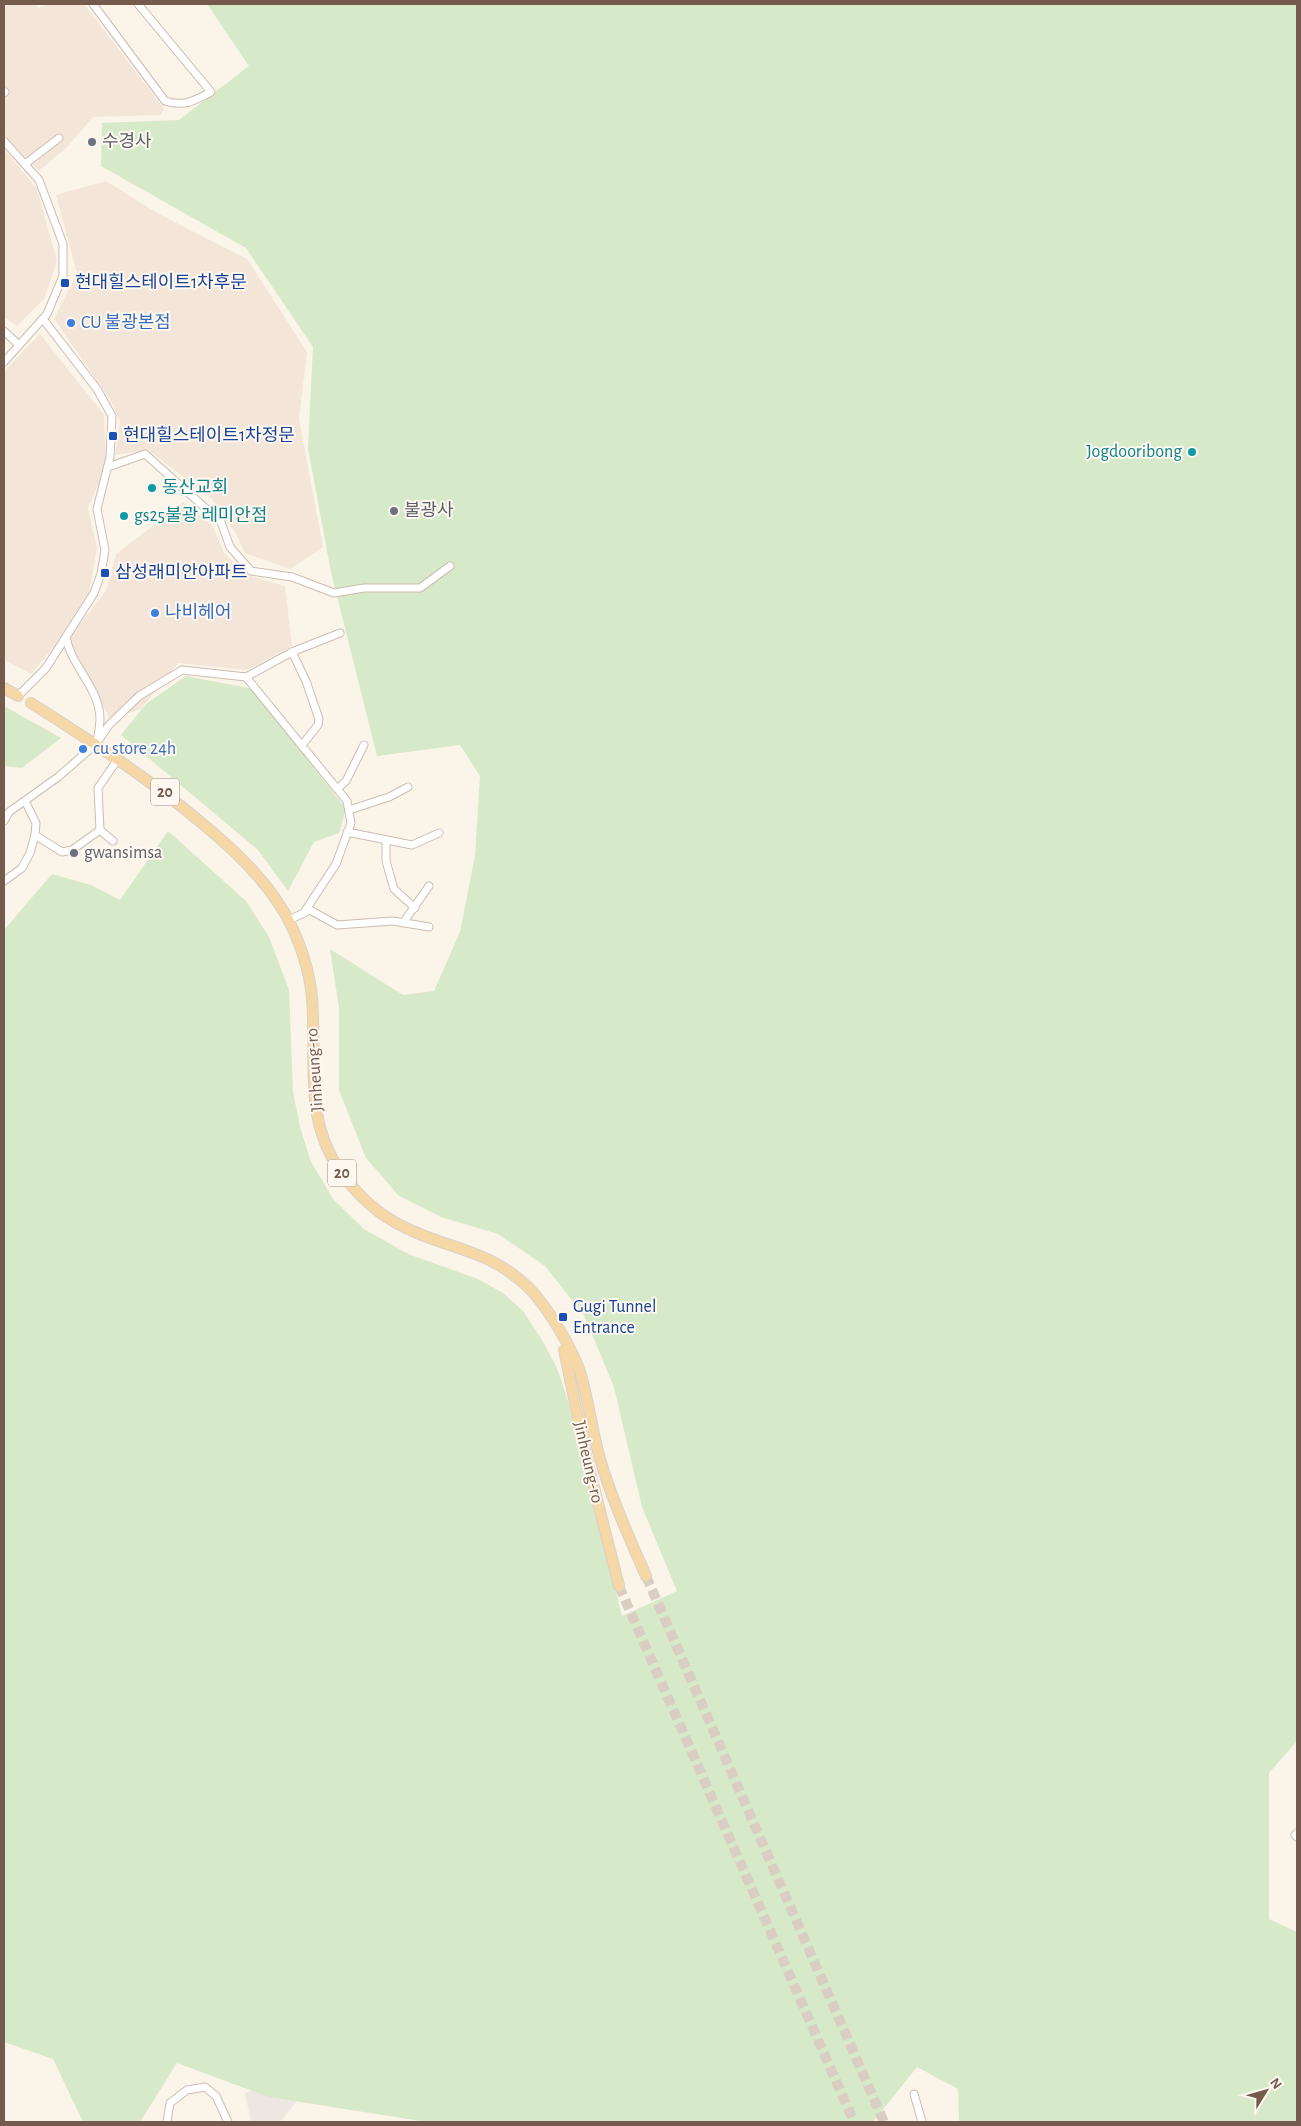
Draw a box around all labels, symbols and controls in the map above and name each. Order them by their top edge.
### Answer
place label: 수경사 [102,132,152,151]
marker: 수경사 [86,136,98,148]
place label: 현대힐스테이트1차후문 [75,272,247,292]
marker: 현대힐스테이트1차후문 [59,277,71,289]
place label: CU 불광본점 [81,312,171,332]
marker: CU 불광본점 [65,317,77,329]
place label: 현대힐스테이트1차정문 [123,425,295,445]
marker: 현대힐스테이트1차정문 [107,430,119,442]
place label: Jogdooribong [1086,443,1182,461]
marker: Jogdooribong [1186,446,1198,458]
place label: 동산교회 [162,477,228,497]
marker: 동산교회 [146,482,158,494]
place label: 불광사 [404,501,454,520]
place label: gs25불광 레미안점 [134,505,267,525]
marker: 불광사 [388,505,400,517]
marker: gs25불광 레미안점 [118,510,130,522]
place label: 삼성래미안아파트 [115,562,247,582]
marker: 삼성래미안아파트 [99,567,111,579]
place label: 나비헤어 [165,602,231,622]
marker: 나비헤어 [149,607,161,619]
place label: cu store 24h [93,740,176,758]
marker: cu store 24h [77,743,89,755]
road number: 20 [151,779,179,806]
place label: gwansimsa [84,844,162,862]
marker: gwansimsa [68,847,80,859]
street label: Jinheung-ro [303,1027,327,1113]
road number: 20 [328,1160,356,1186]
place label: Gugi Tunnel Entrance [573,1298,656,1337]
marker: Gugi Tunnel Entrance [557,1311,569,1323]
street label: Jinheung-ro [570,1419,606,1505]
north arrow [1241,2066,1291,2116]
text: N [1267,2076,1284,2092]

